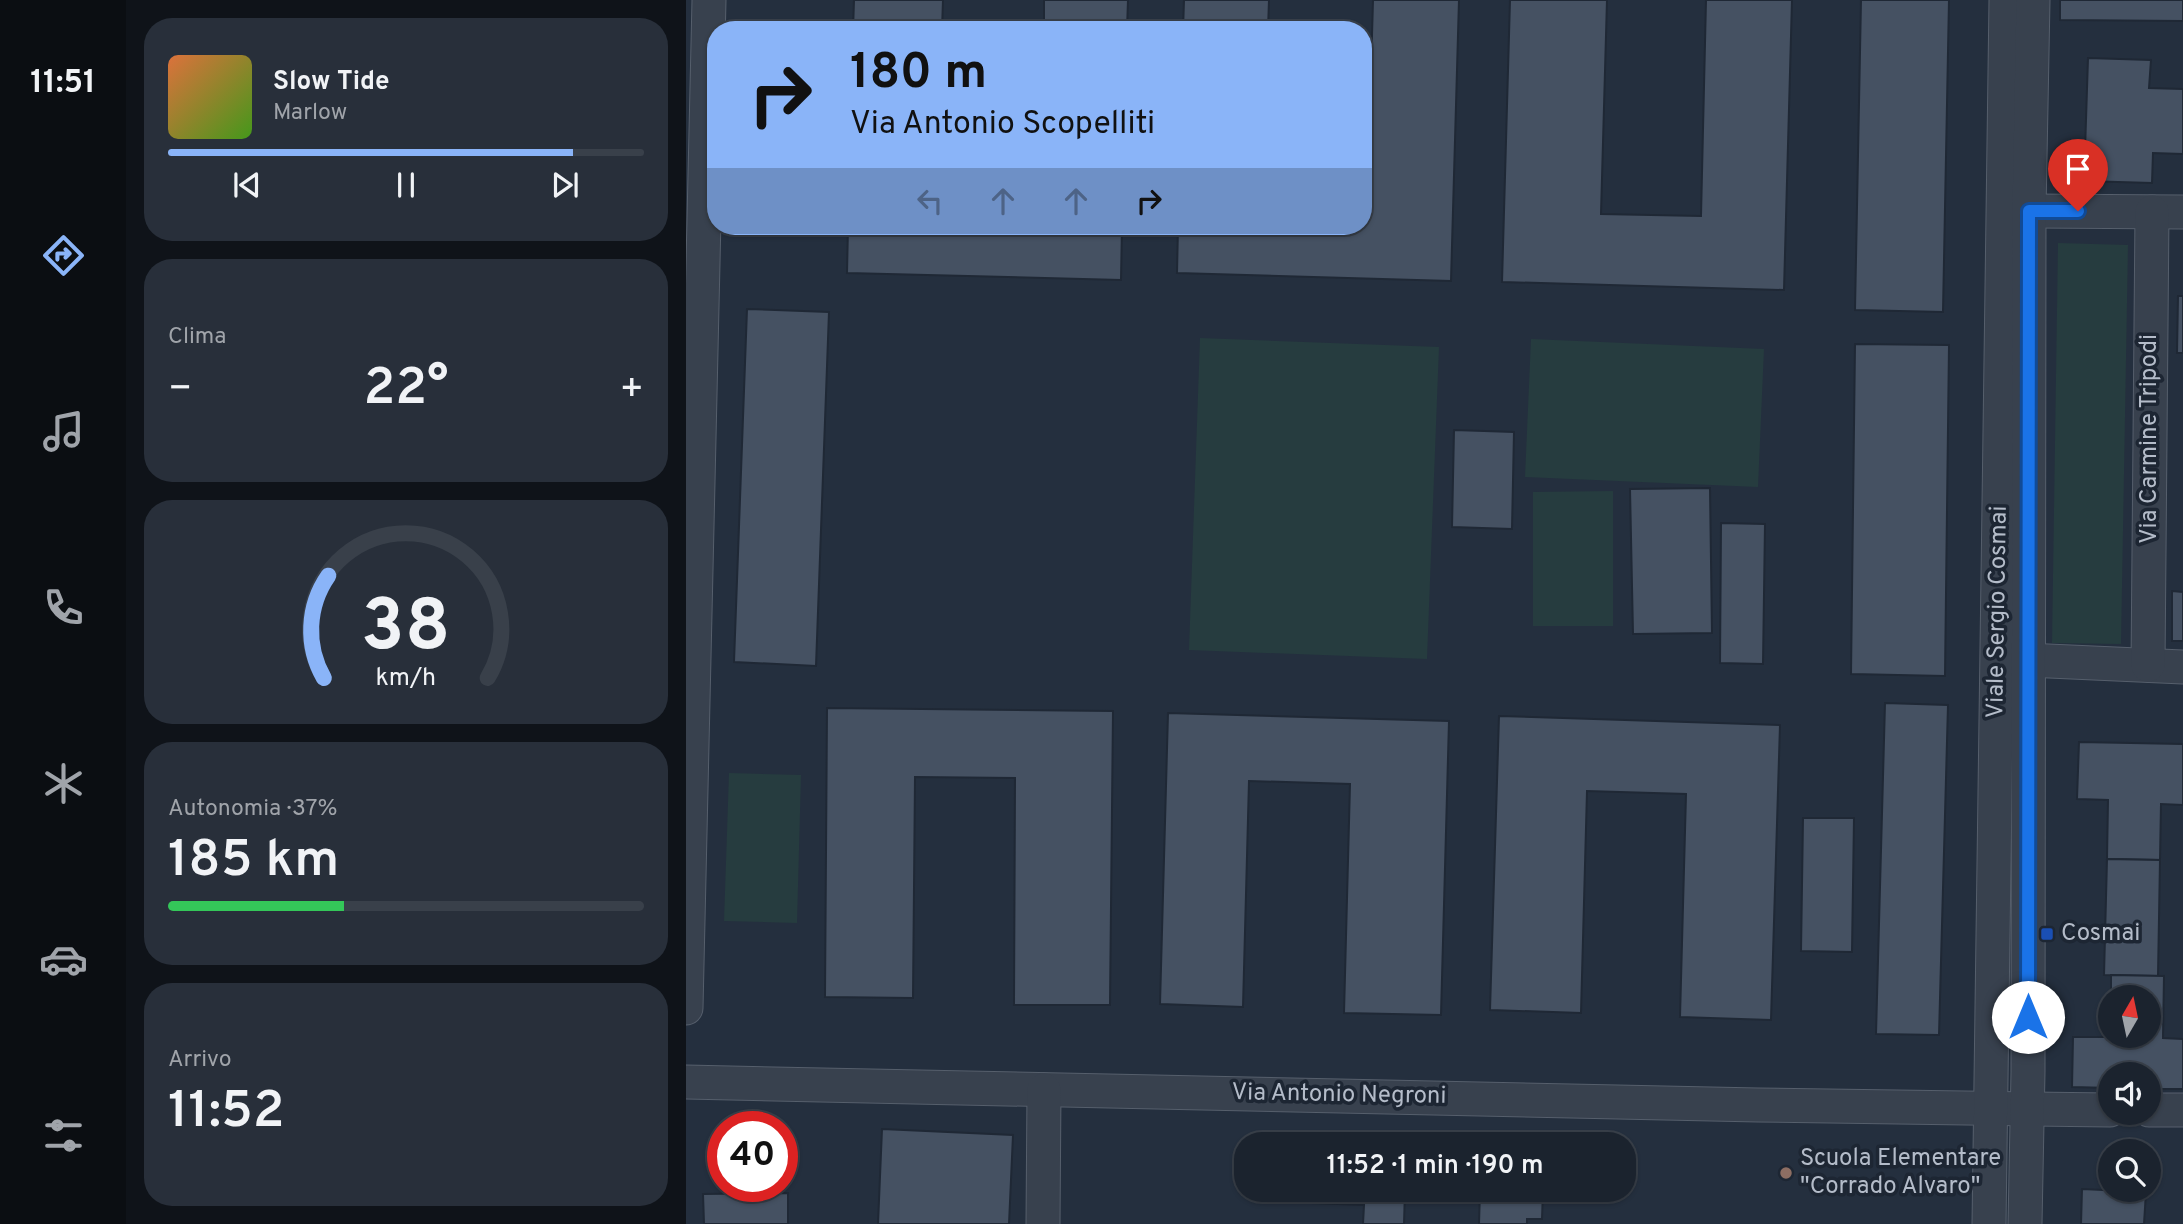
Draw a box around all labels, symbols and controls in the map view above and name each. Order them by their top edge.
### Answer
text: 180 m [850,44,987,106]
icon: right [735,49,826,140]
text: 11:51 [30,64,96,104]
text: Slow Tide [273,66,390,99]
text: Marlow [273,99,347,128]
text: Via Antonio Scopelliti [850,105,1155,145]
pin [2048,139,2108,211]
icon: arrive [2059,150,2097,188]
icon: previous [228,166,266,204]
icon: pause [387,166,425,204]
icon: next [546,166,584,204]
icon: left [911,182,949,220]
icon: ahead [984,182,1022,220]
icon: ahead [1057,182,1095,220]
icon: right [1130,182,1168,220]
icon: directions [39,231,88,280]
text: Clima [168,323,226,352]
street label: Via Carmine Tripodi [2135,334,2165,544]
text: 22° [363,357,449,423]
text: − [168,366,193,415]
text: + [619,366,644,415]
icon: music [39,407,88,456]
street label: Viale Sergio Cosmai [1981,505,2015,719]
icon: phone [39,583,88,632]
text: 38 [361,584,451,676]
text: km/h [376,663,436,695]
icon: climate [39,759,88,808]
text: Autonomia · 37% [168,795,338,824]
text: 185 km [168,829,339,895]
place label: Cosmai [2061,919,2140,949]
marker: Cosmai [2039,926,2055,942]
icon: car [39,935,88,984]
position arrow [1991,980,2065,1054]
north arrow [2098,985,2161,1048]
map controls [2098,985,2161,1202]
text: Arrivo [168,1046,232,1075]
button: sound [2098,1062,2161,1125]
street label: Via Antonio Negroni [1231,1078,1447,1112]
text: 11:52 [168,1080,285,1146]
icon: filters [39,1111,88,1160]
speed limit sign: 40 [707,1111,798,1202]
button: search [2098,1139,2161,1202]
place label: Scuola Elementare "Corrado Alvaro" [1800,1144,2001,1202]
text: 11:52 · 1 min · 190 m [1327,1150,1543,1183]
marker: Scuola Elementare "Corrado Alvaro" [1778,1165,1794,1181]

